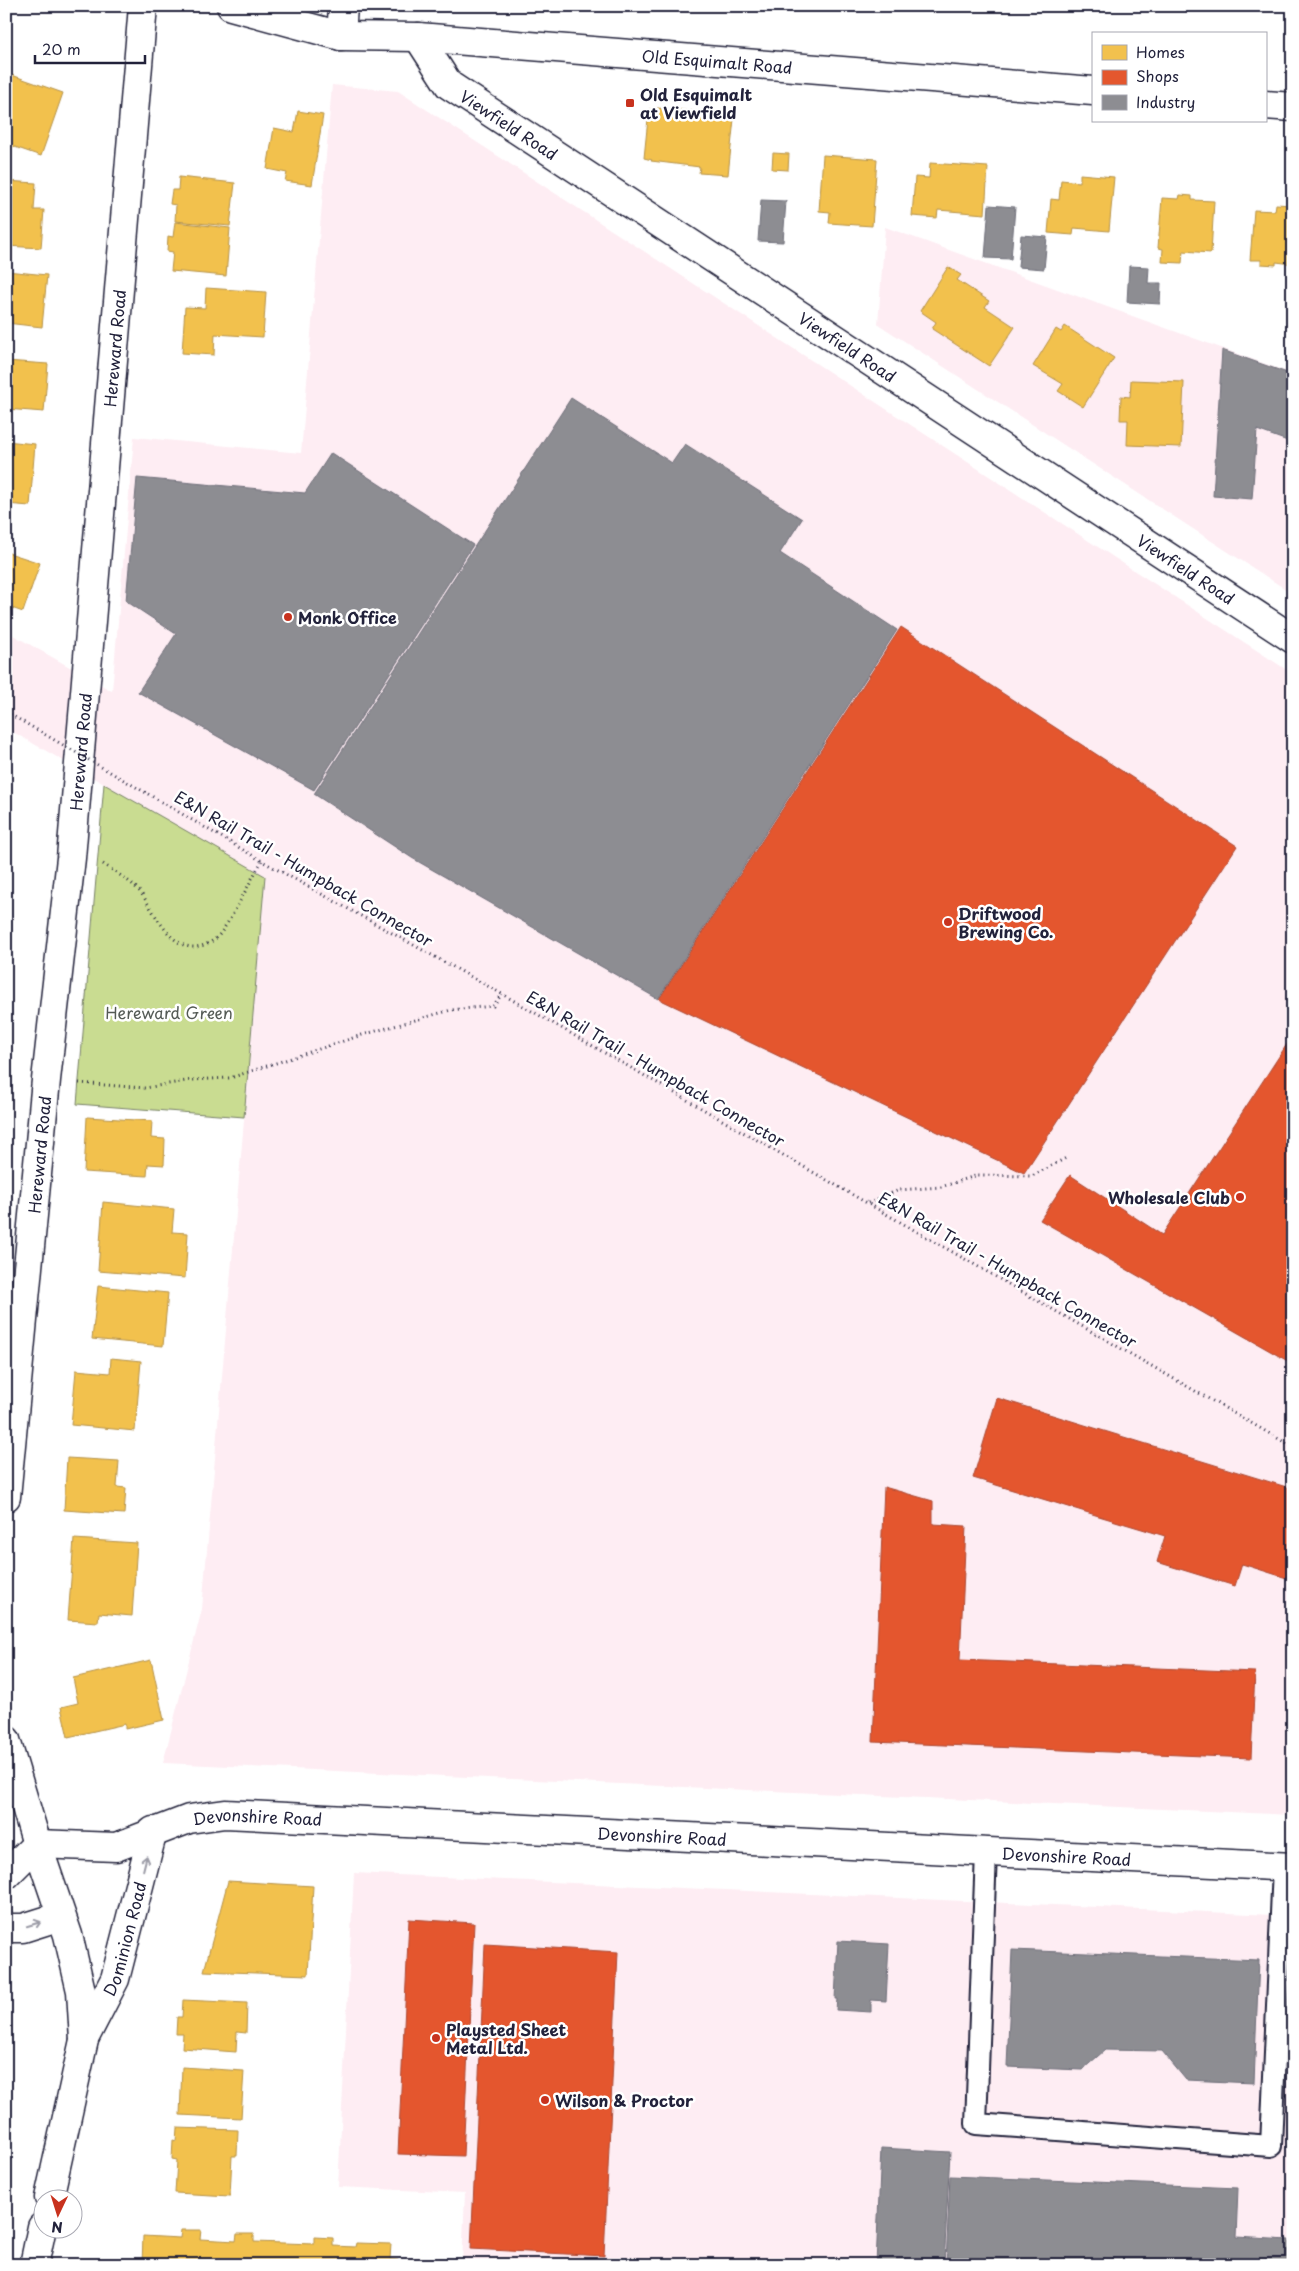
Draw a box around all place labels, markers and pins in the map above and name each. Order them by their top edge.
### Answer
place label: Old Esquimalt at Viewfield [640,82,753,124]
marker: Old Esquimalt at Viewfield [624,97,636,109]
place label: Monk Office [298,605,397,629]
marker: Monk Office [282,611,294,623]
place label: Driftwood Brewing Co. [958,901,1053,943]
marker: Driftwood Brewing Co. [942,916,954,928]
place label: Wholesale Club [1108,1185,1230,1209]
marker: Wholesale Club [1234,1191,1246,1203]
place label: Playsted Sheet Metal Ltd. [446,2017,567,2059]
marker: Playsted Sheet Metal Ltd. [430,2032,442,2044]
place label: Wilson & Proctor [555,2088,694,2112]
marker: Wilson & Proctor [539,2094,551,2106]

